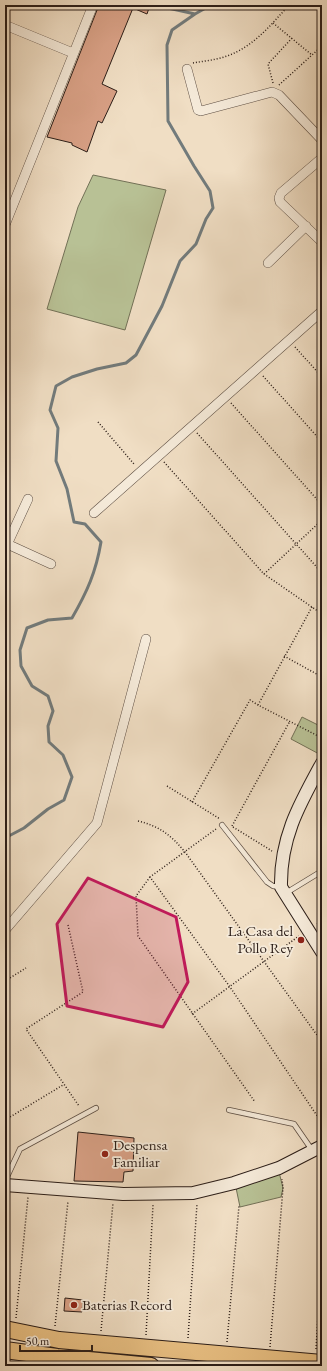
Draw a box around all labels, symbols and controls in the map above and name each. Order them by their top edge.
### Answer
place label: La Casa del Pollo Rey [228,921,293,957]
marker: La Casa del Pollo Rey [296,935,306,945]
place label: Despensa Familiar [113,1135,167,1171]
marker: Despensa Familiar [100,1149,110,1159]
place label: Baterias Record [82,1295,173,1314]
marker: Baterias Record [69,1300,79,1310]
scale bar [20,1327,92,1353]
text: 50 m [26,1333,50,1349]

